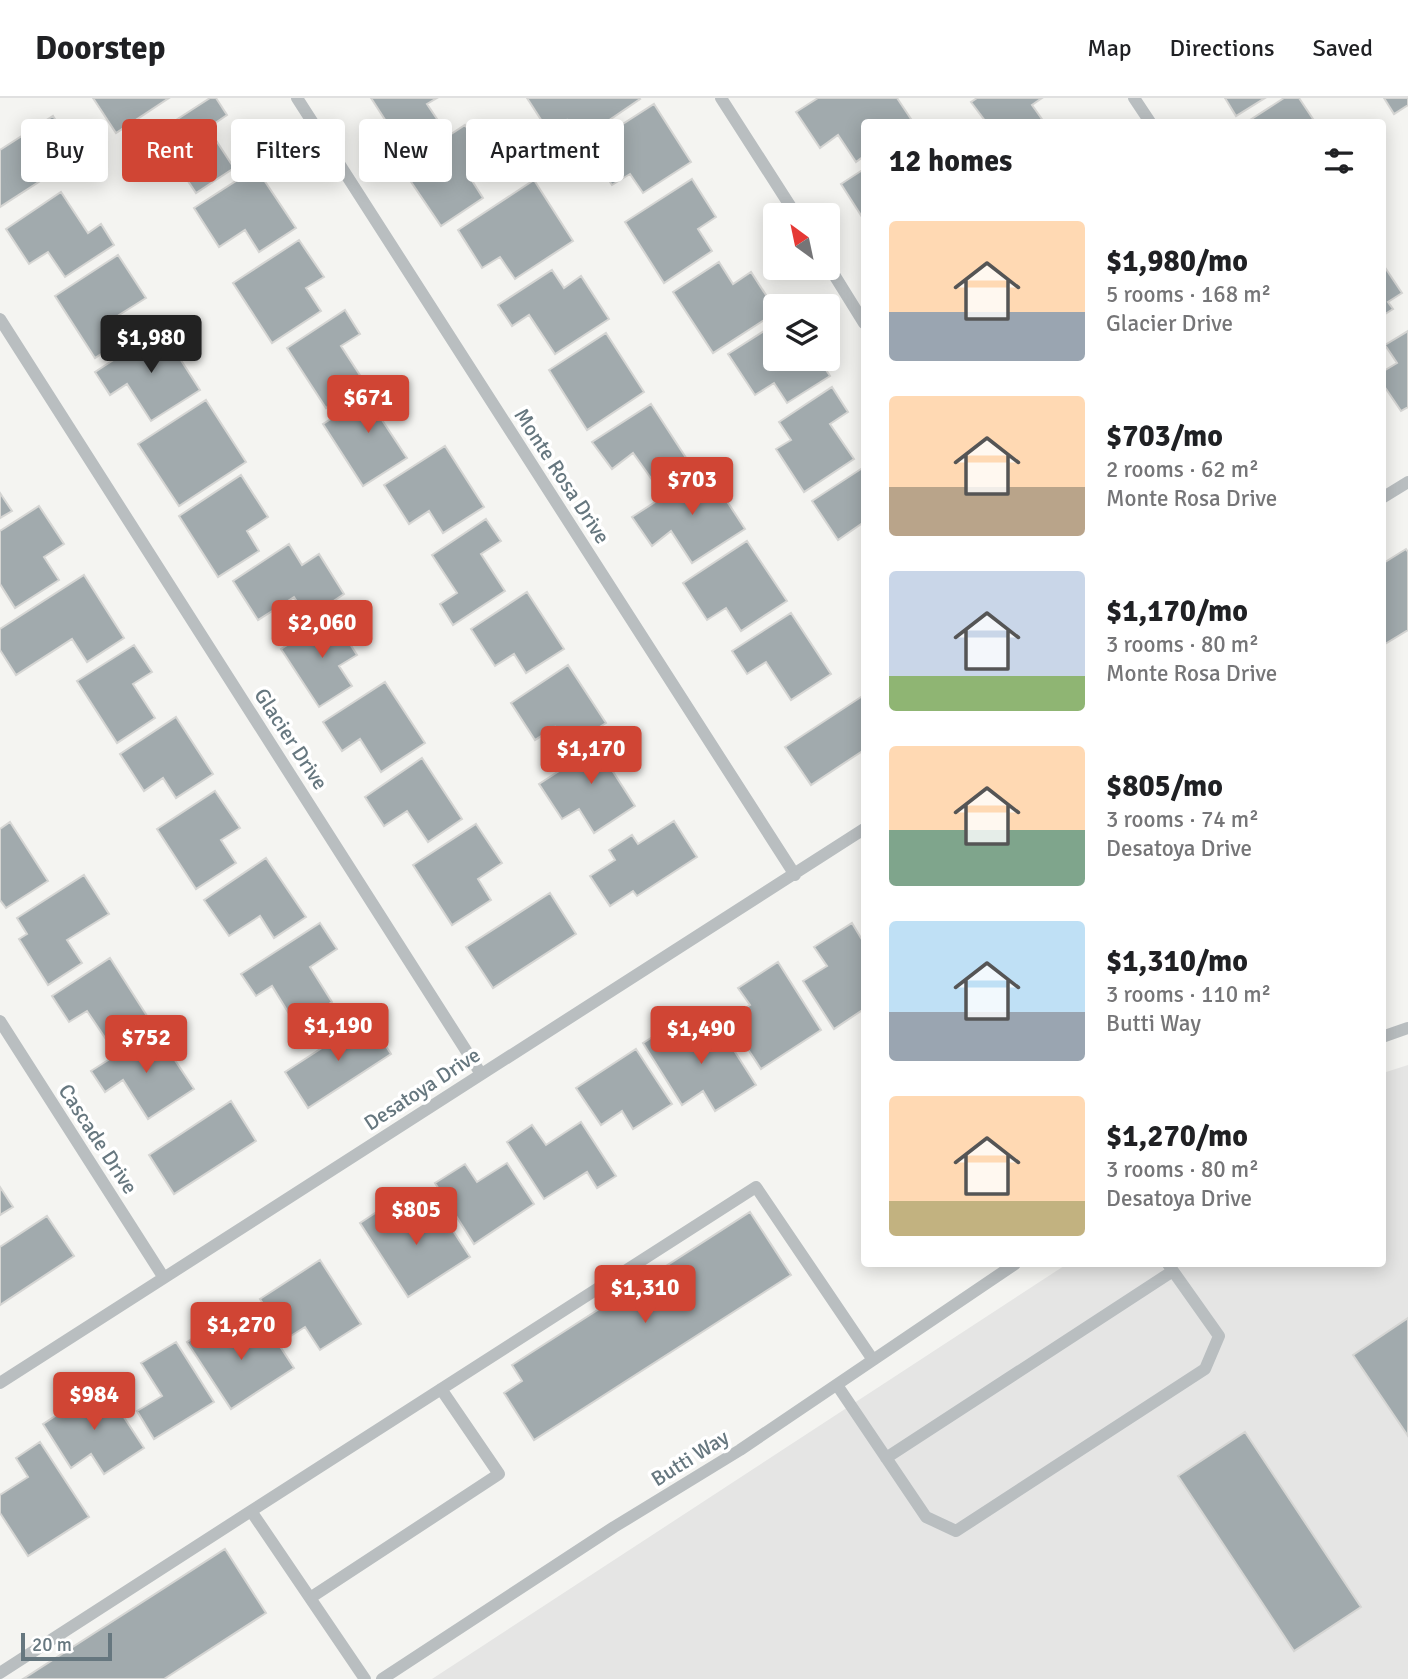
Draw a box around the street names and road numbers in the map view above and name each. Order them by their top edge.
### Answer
street label: Monte Rosa Drive [509,403,615,549]
street label: Glacier Drive [249,683,333,795]
street label: Desatoya Drive [359,1042,485,1136]
street label: Cascade Drive [53,1079,143,1199]
street label: Butti Way [646,1424,734,1492]

